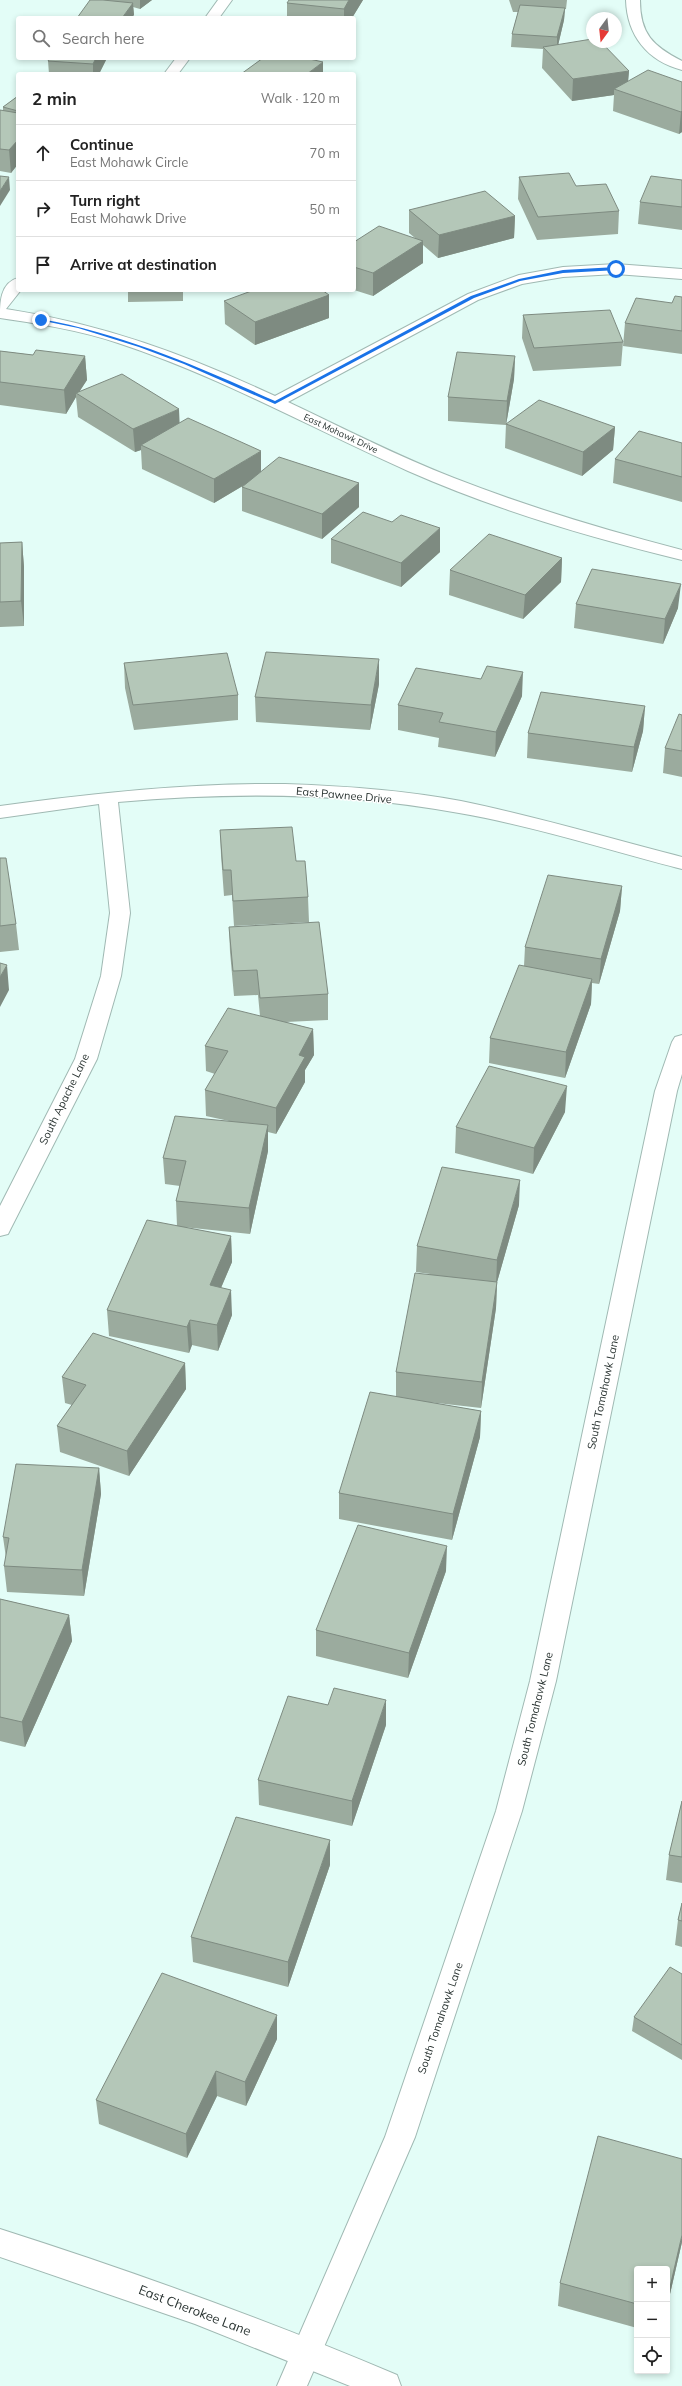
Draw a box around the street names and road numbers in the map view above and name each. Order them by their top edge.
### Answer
street label: East Mohawk Drive [302,411,380,455]
street label: East Pawnee Drive [296,784,392,806]
street label: South Apache Lane [36,1051,92,1147]
street label: South Tomahawk Lane [584,1333,622,1451]
street label: South Tomahawk Lane [514,1650,556,1768]
street label: South Tomahawk Lane [414,1960,466,2076]
street label: East Cherokee Lane [137,2281,253,2339]

